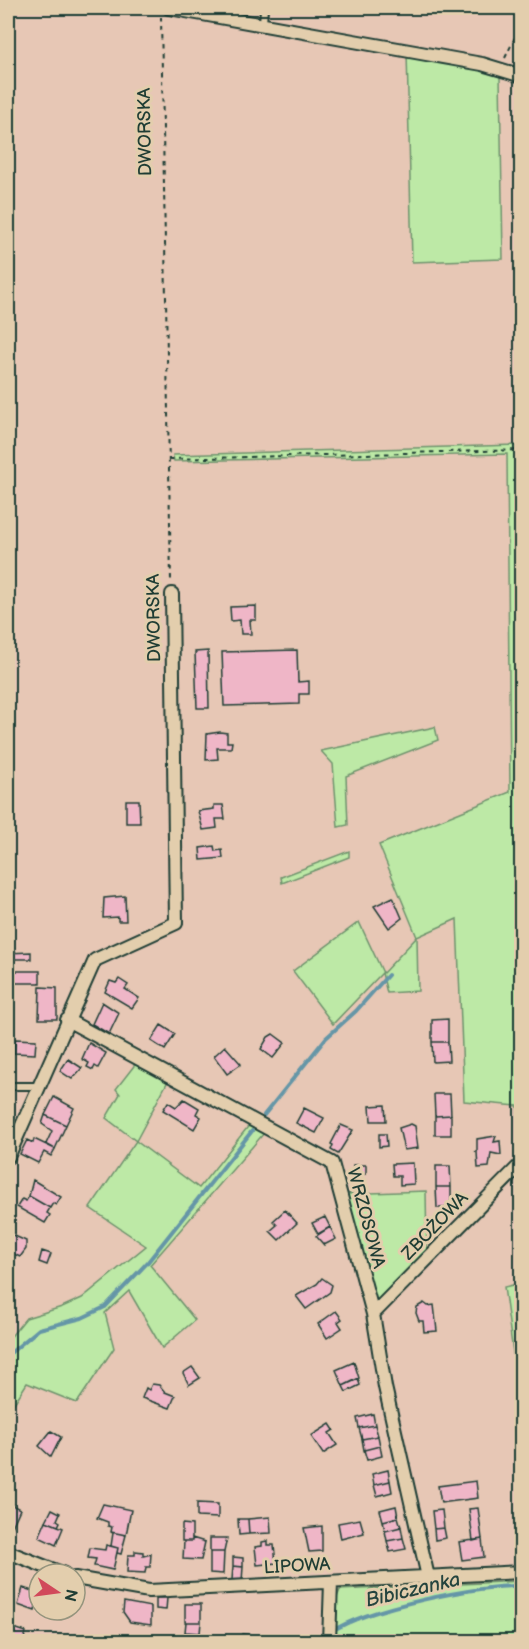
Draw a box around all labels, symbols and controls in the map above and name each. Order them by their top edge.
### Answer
street label: DWORSKA [134,88,156,176]
street label: DWORSKA [143,574,165,662]
street label: WRZOSOWA [342,1165,390,1271]
street label: ZBOŻOWA [396,1187,472,1265]
street label: LIPOWA [263,1554,331,1578]
north arrow [27,1562,87,1622]
water label: Bibiczanka [363,1567,463,1613]
text: N [60,1587,81,1603]

